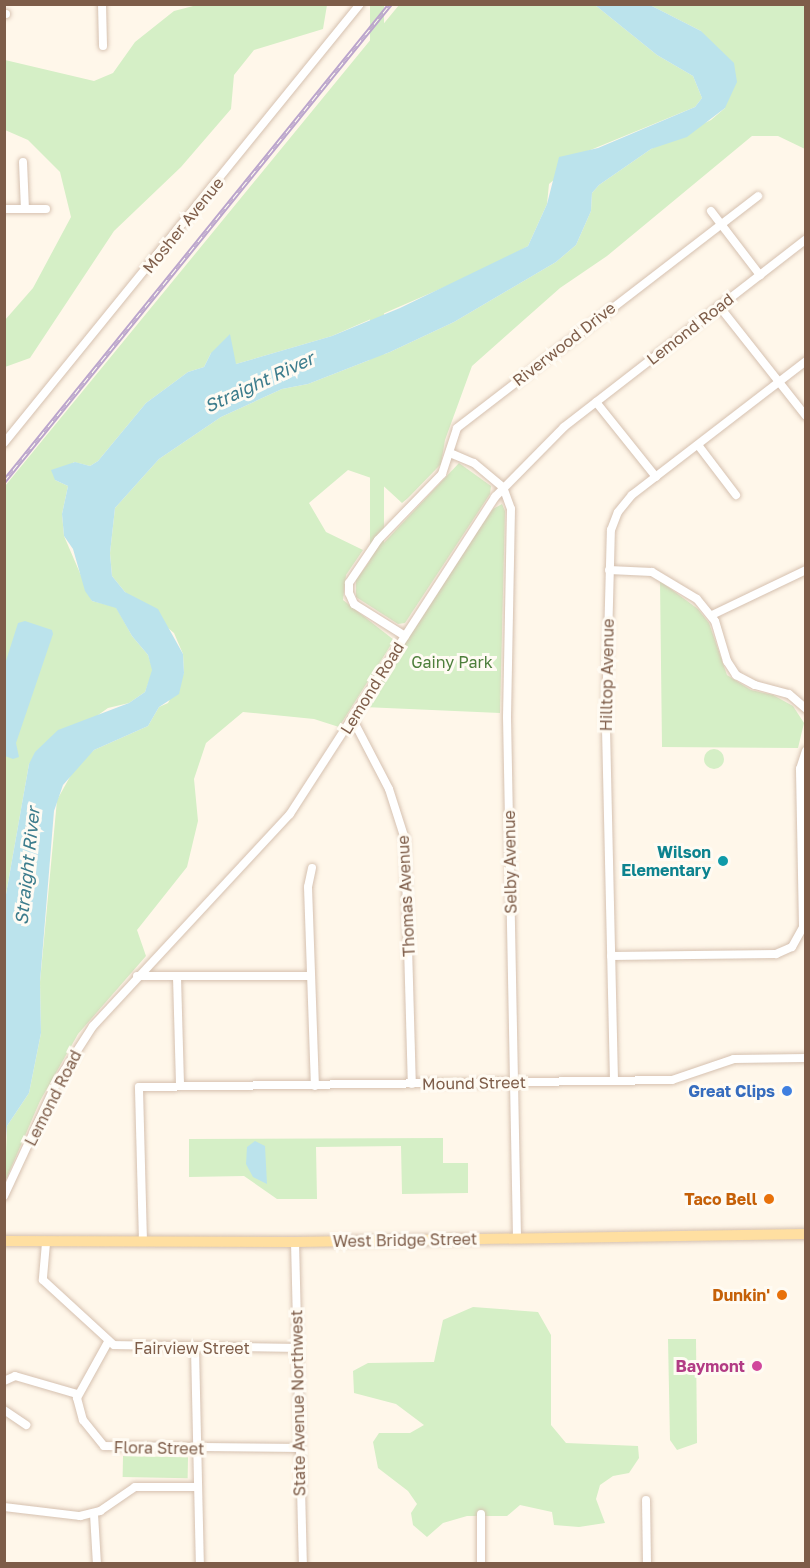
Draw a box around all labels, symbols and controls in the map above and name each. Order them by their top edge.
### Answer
street label: Mosher Avenue [139,173,227,277]
street label: Lemond Road [643,289,737,369]
street label: Riverwood Drive [509,298,619,390]
water label: Straight River [201,347,317,417]
street label: Hilltop Avenue [596,618,618,732]
street label: Lemond Road [336,638,408,738]
park label: Gainy Park [411,652,493,672]
water label: Straight River [10,806,44,926]
street label: Selby Avenue [499,810,521,914]
street label: Thomas Avenue [393,835,419,957]
place label: Wilson Elementary [621,842,711,880]
marker: Wilson Elementary [716,854,730,868]
street label: Lemond Road [21,1047,85,1149]
street label: Mound Street [422,1072,526,1094]
place label: Great Clips [688,1081,775,1101]
marker: Great Clips [780,1084,794,1098]
place label: Taco Bell [684,1189,757,1209]
marker: Taco Bell [762,1192,776,1206]
street label: West Bridge Street [333,1229,477,1251]
place label: Dunkin' [712,1285,770,1305]
marker: Dunkin' [775,1288,789,1302]
street label: State Avenue Northwest [287,1309,309,1497]
street label: Fairview Street [134,1338,250,1358]
place label: Baymont [675,1356,745,1376]
marker: Baymont [750,1359,764,1373]
street label: Flora Street [114,1438,204,1458]

